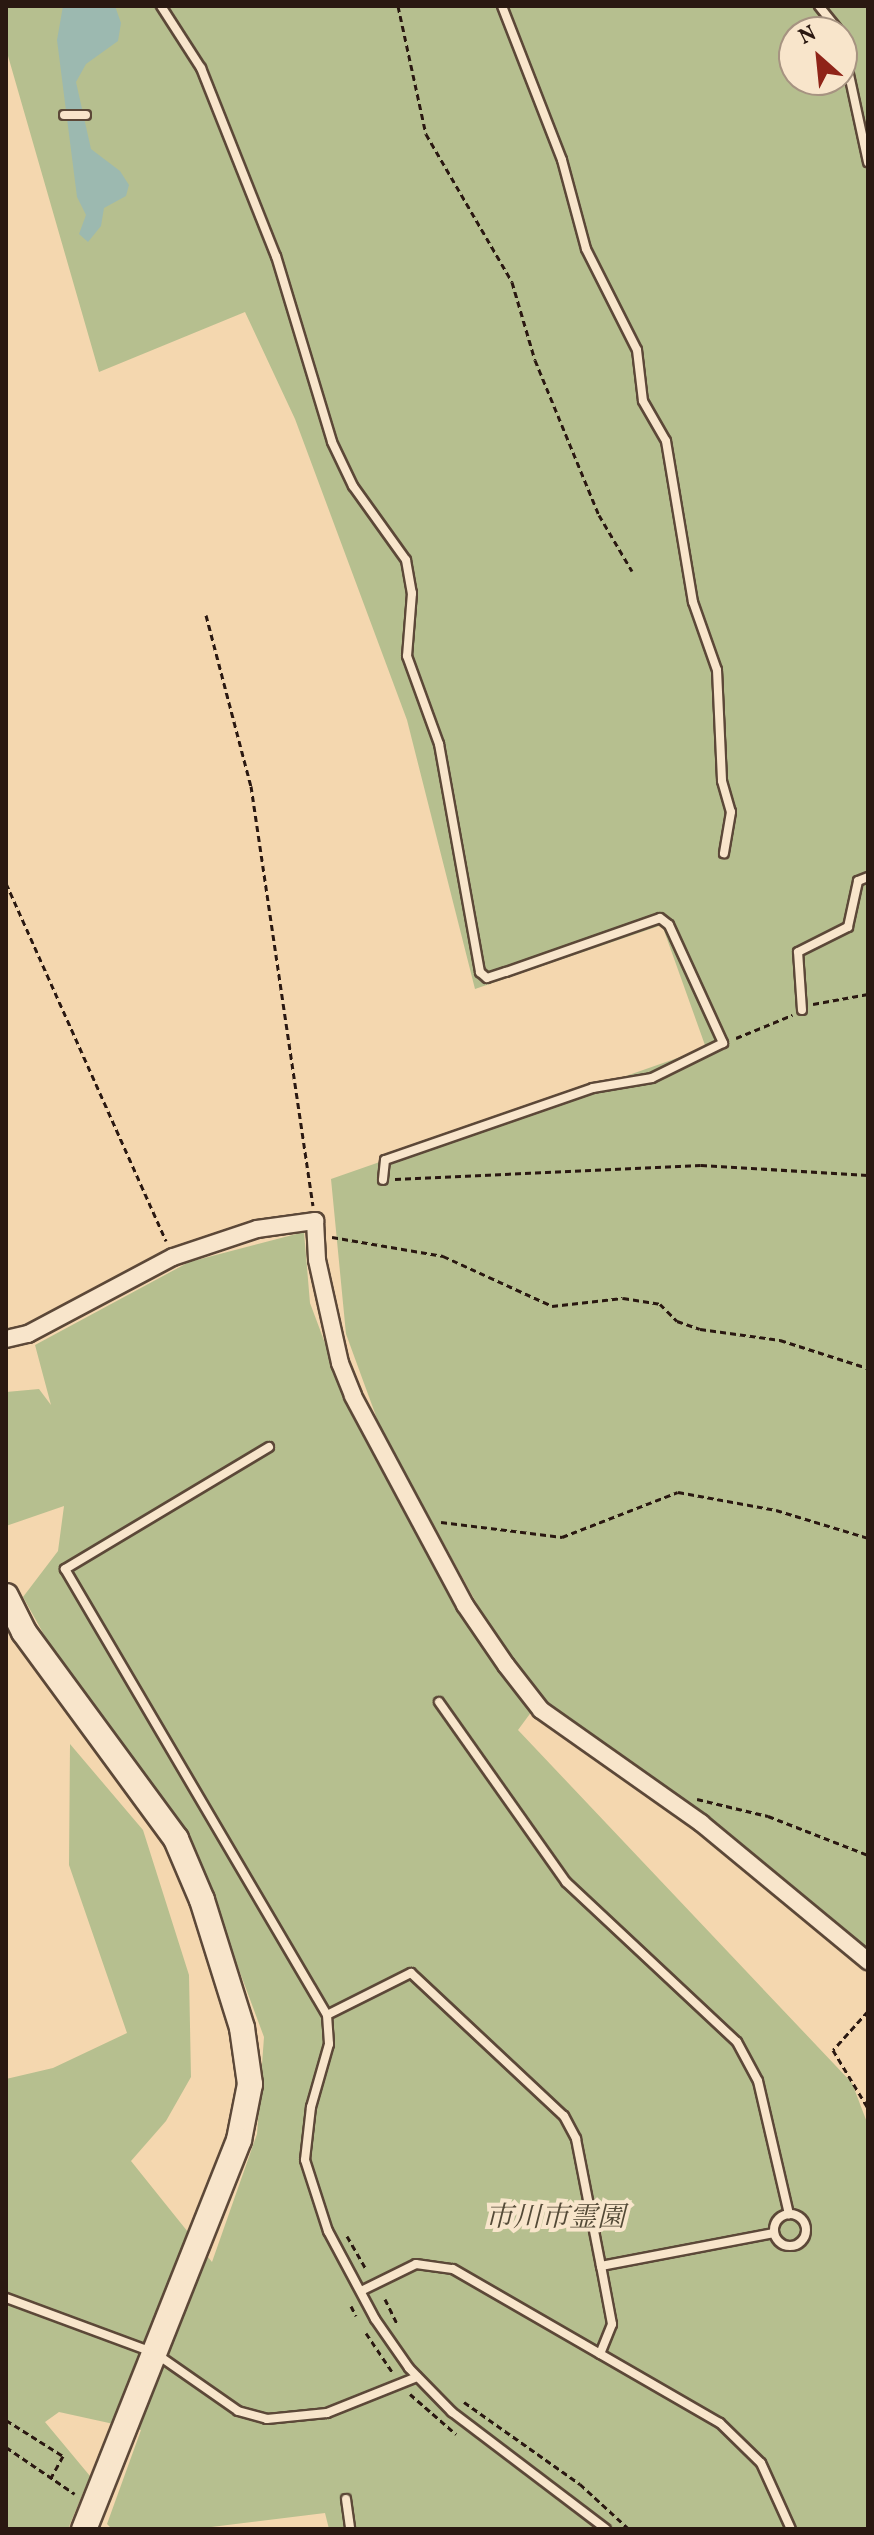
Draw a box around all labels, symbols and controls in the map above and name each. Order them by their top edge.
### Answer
north arrow [778,16,858,96]
text: N [794,19,822,53]
park label: 市川市霊園 [485,2202,625,2236]

